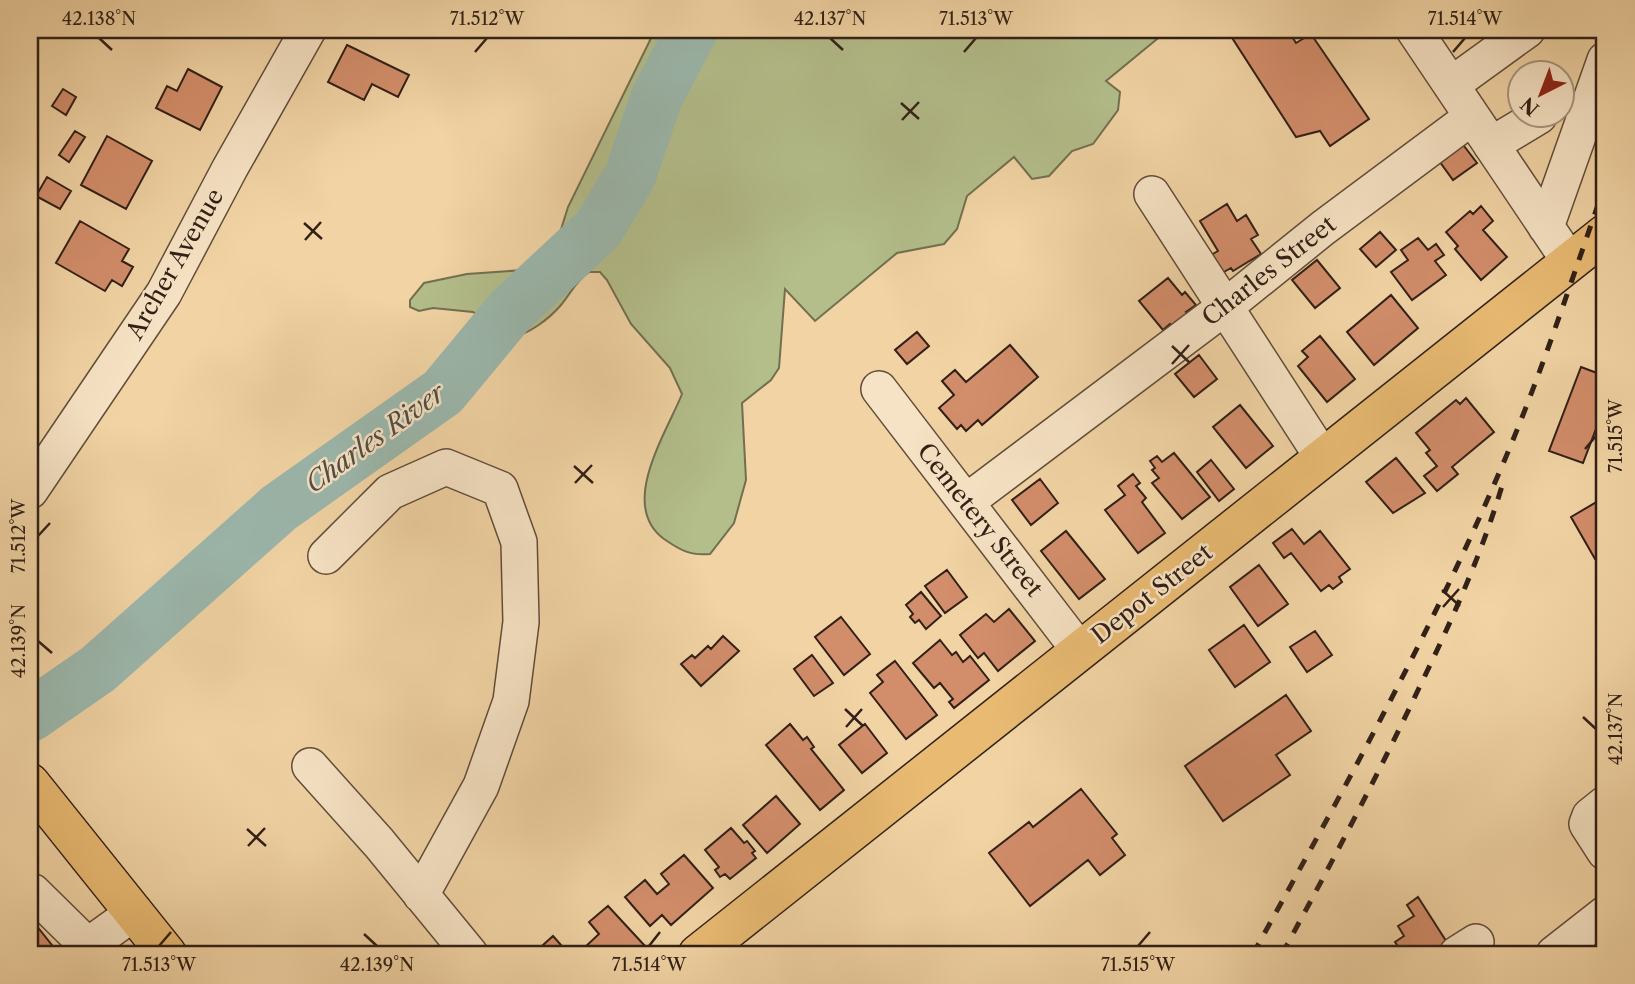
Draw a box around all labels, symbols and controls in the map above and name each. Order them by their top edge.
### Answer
text: 42.138°N [62,8,136,30]
text: 71.512°W [450,8,526,30]
text: 42.137°N [794,8,866,30]
text: 71.513°W [939,8,1014,30]
text: 71.514°W [1428,8,1504,30]
north arrow [1506,60,1576,130]
text: N [1516,92,1544,120]
street label: Archer Avenue [119,183,229,345]
street label: Charles Street [1196,209,1342,332]
water label: Charles River [299,375,453,499]
text: 71.515°W [1605,398,1627,473]
street label: Cemetery Street [911,437,1050,603]
text: 71.512°W [8,497,30,573]
street label: Depot Street [1086,537,1218,650]
text: 42.139°N [8,604,30,678]
text: 42.137°N [1605,693,1627,765]
text: 71.513°W [122,954,197,976]
text: 42.139°N [340,954,414,976]
text: 71.514°W [612,954,688,976]
text: 71.515°W [1101,954,1176,976]

